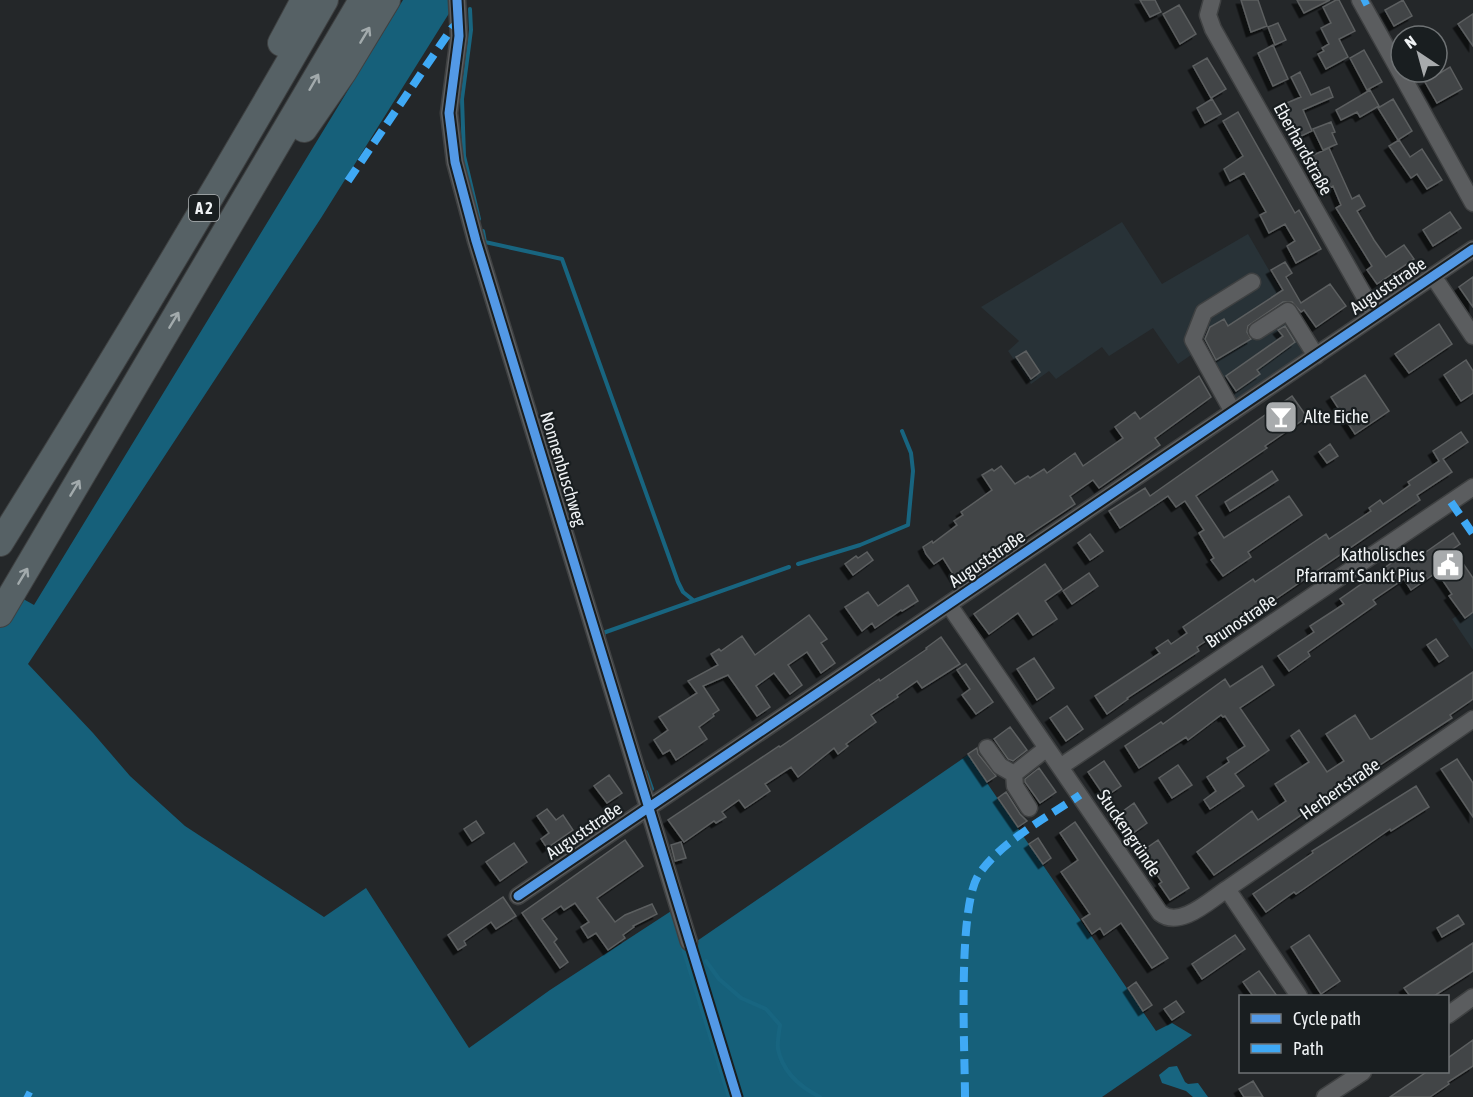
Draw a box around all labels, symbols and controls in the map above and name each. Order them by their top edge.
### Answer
north arrow [1389,24,1449,84]
one-way arrow [360,27,372,44]
text: N [1401,32,1419,52]
one-way arrow [308,74,320,91]
street label: Eberhardstraße [1269,99,1337,199]
road number: A 2 [189,195,219,221]
street label: Auguststraße [1346,253,1430,319]
one-way arrow [168,312,180,329]
bar icon: Alte Eiche [1263,399,1299,435]
place label: Alte Eiche [1304,406,1369,427]
street label: Nonnenbuschweg [536,409,591,529]
one-way arrow [69,480,81,497]
street label: Auguststraße [945,526,1029,592]
place label: Katholisches Pfarramt Sankt Pius [1296,544,1425,586]
public building icon: Katholisches Pfarramt Sankt Pius [1430,547,1466,583]
one-way arrow [17,568,29,585]
street label: Brunostraße [1201,589,1280,652]
street label: Herbertstraße [1296,753,1384,824]
street label: Stuckengründe [1093,786,1166,880]
street label: Auguststraße [542,798,626,864]
legend [1239,995,1449,1073]
text: Cycle path [1293,1008,1361,1029]
text: Path [1293,1038,1324,1059]

